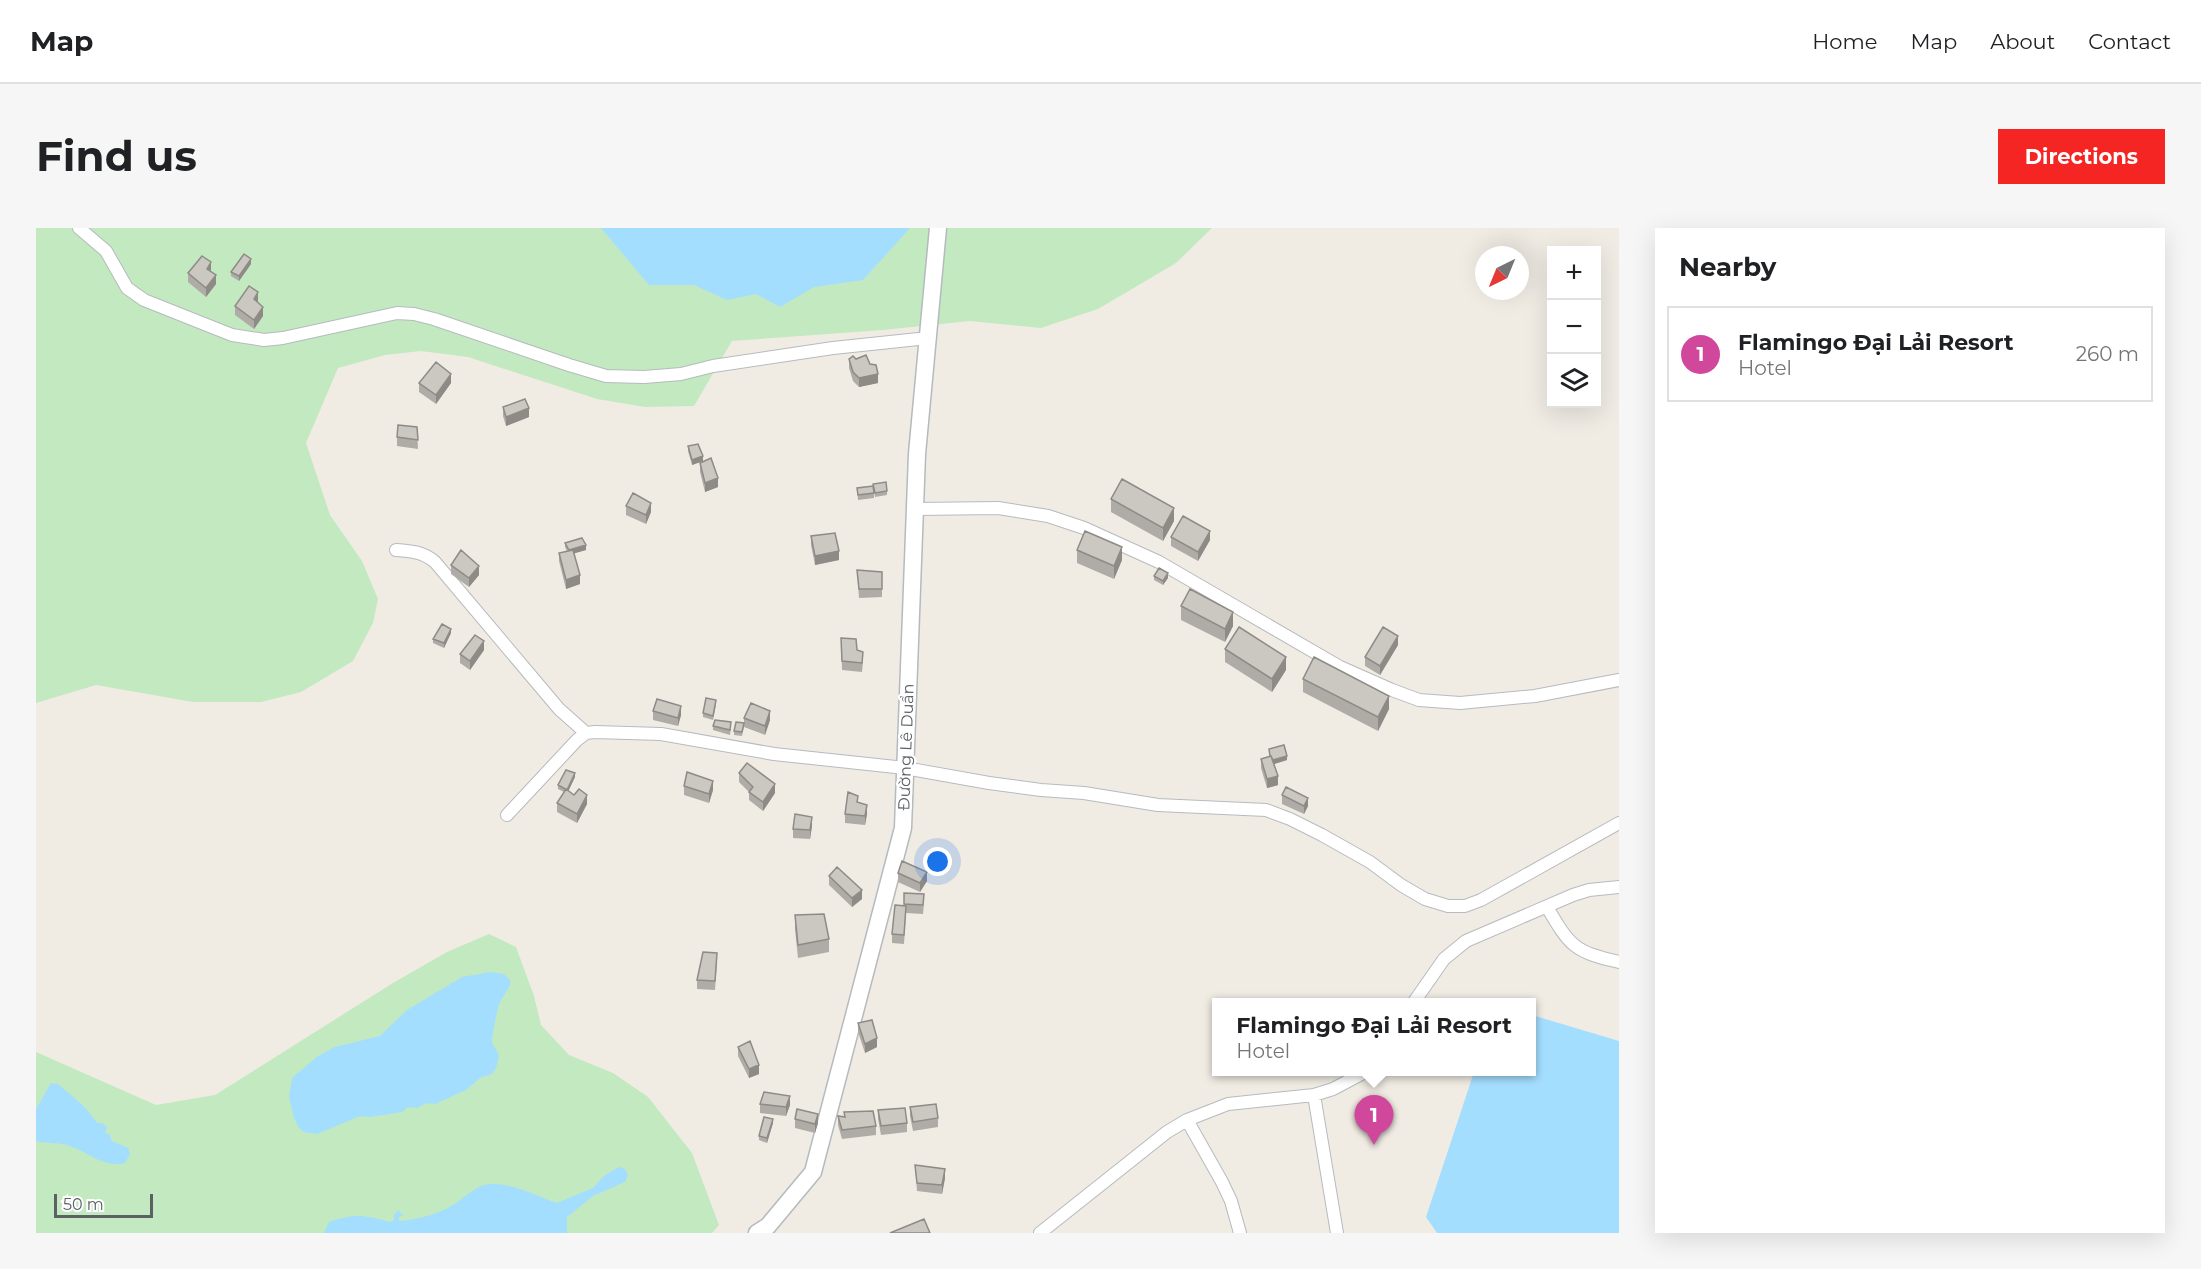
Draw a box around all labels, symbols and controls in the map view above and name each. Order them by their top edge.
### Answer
text: Map [30,24,93,58]
text: Home [1812,29,1877,54]
text: Map [1910,29,1957,54]
text: About [1990,29,2055,54]
text: Contact [2088,29,2171,54]
button: Directions [1998,129,2165,184]
text: Find us [36,130,197,182]
north arrow [1475,246,1529,300]
map controls [1547,246,1601,408]
button: + [1547,246,1601,300]
text: Nearby [1679,251,1776,283]
button: − [1547,300,1601,354]
text: Flamingo Đại Lải Resort [1738,329,2013,356]
text: 1 [1697,342,1704,366]
text: 260 m [2076,342,2139,366]
button: layers [1547,354,1601,408]
text: Hotel [1738,356,1792,380]
street label: Đường Lê Duẩn [894,683,918,811]
your location [923,847,952,876]
popup [1212,998,1536,1076]
text: Flamingo Đại Lải Resort [1236,1012,1512,1039]
text: Hotel [1236,1039,1290,1063]
pin: 1 [1354,1096,1394,1145]
scale bar [54,1191,153,1218]
text: 50 m [63,1195,104,1214]

